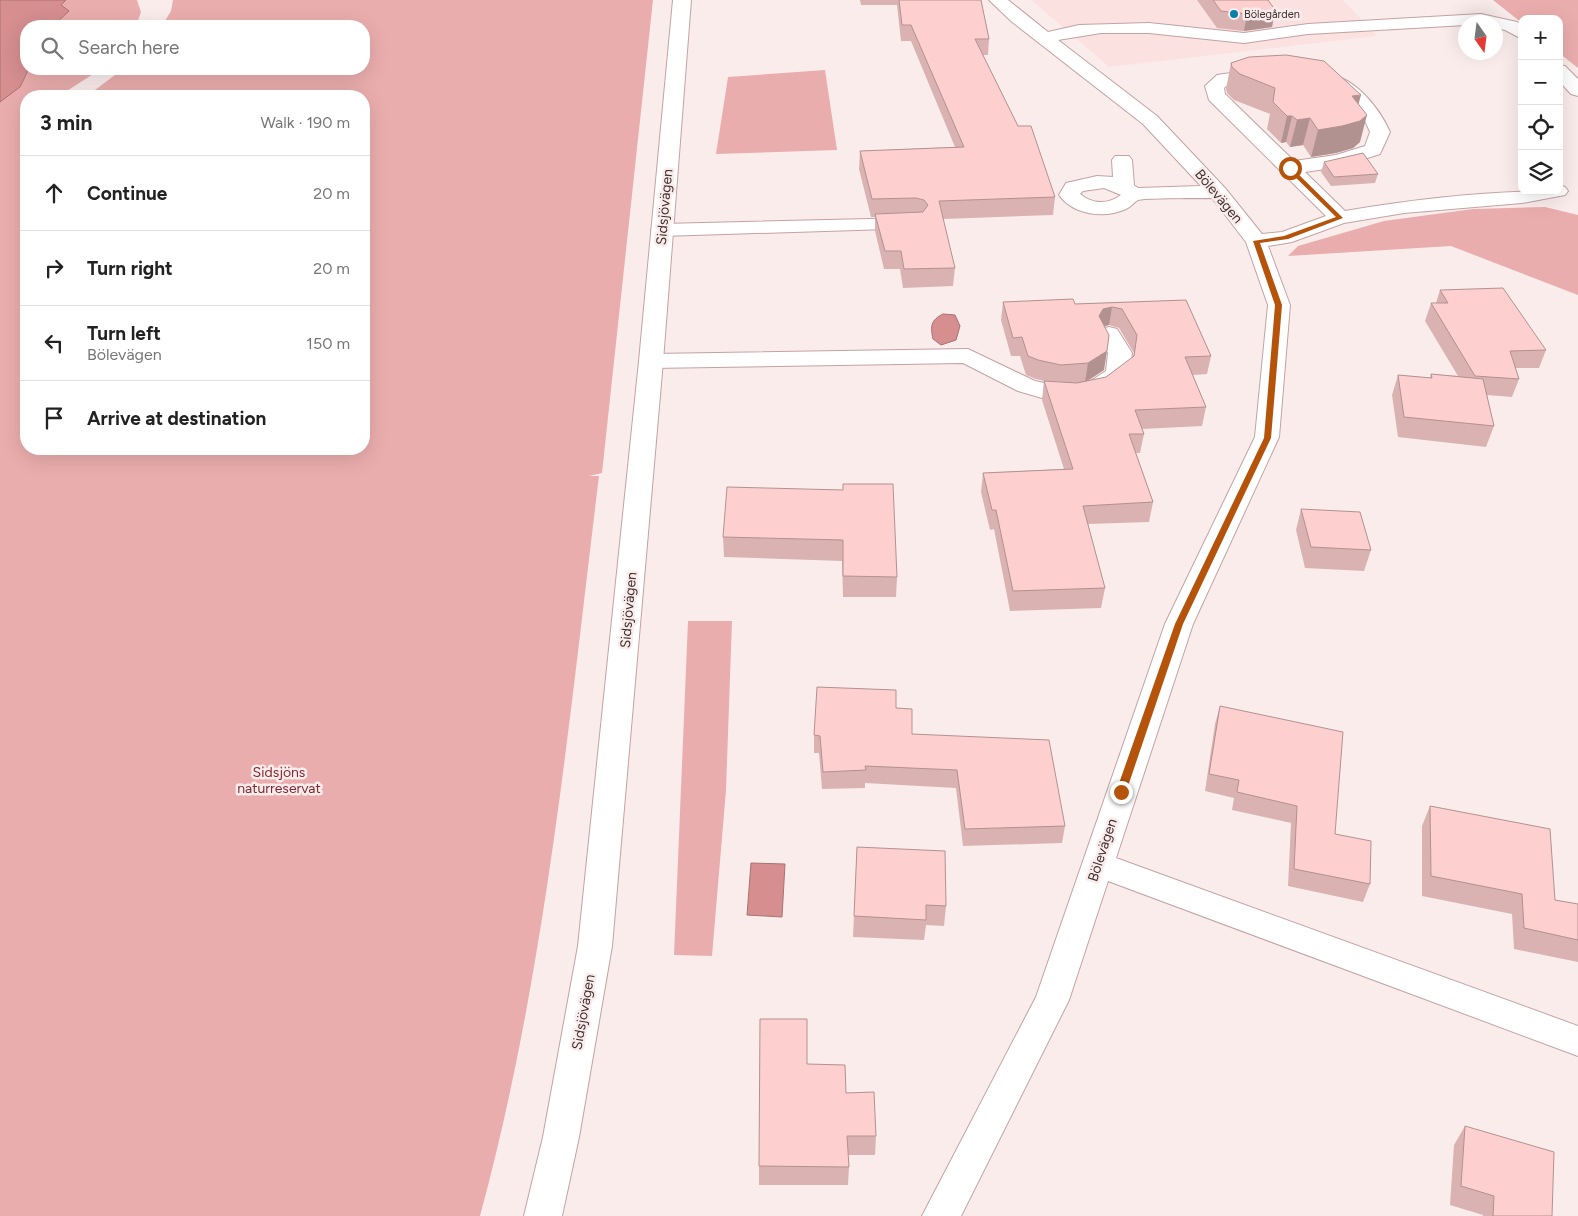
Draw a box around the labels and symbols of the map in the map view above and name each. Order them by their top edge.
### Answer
marker: Bölegården [1228,8,1240,20]
place label: Bölegården [1244,8,1300,21]
north arrow [1458,15,1503,60]
route start [1279,157,1302,180]
street label: Bölevägen [1191,166,1246,227]
street label: Sidsjövägen [653,168,676,246]
street label: Sidsjövägen [617,571,640,649]
park label: Sidsjöns naturreservat [237,764,321,797]
route end [1110,781,1133,804]
street label: Bölevägen [1084,816,1121,884]
street label: Sidsjövägen [568,973,599,1051]

